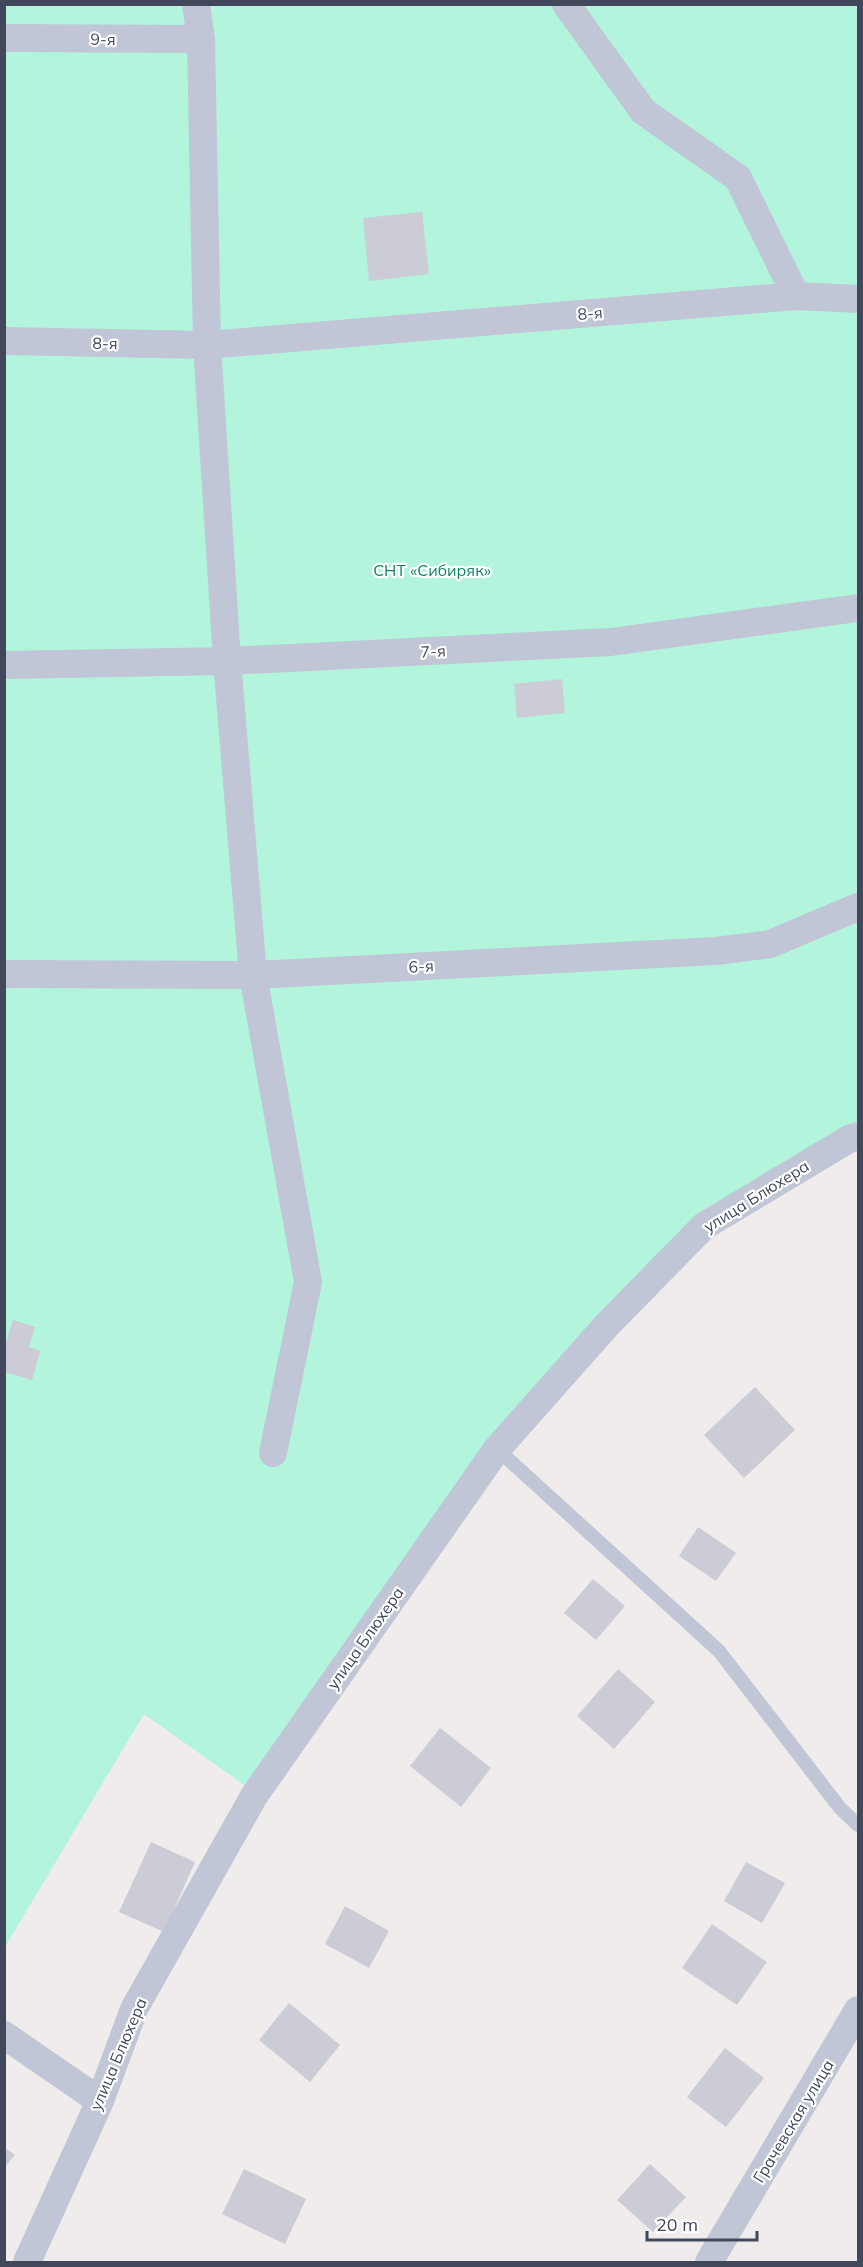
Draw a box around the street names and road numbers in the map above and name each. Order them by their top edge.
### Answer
street label: 9-я [90,29,116,49]
street label: 8-я [577,302,603,324]
street label: 8-я [92,333,118,353]
street label: 7-я [420,640,446,662]
street label: 6-я [408,955,434,977]
street label: улица Блюхера [700,1156,812,1236]
street label: улица Блюхера [322,1583,408,1693]
street label: улица Блюхера [85,1995,151,2113]
street label: Грачевская улица [748,2056,838,2186]

